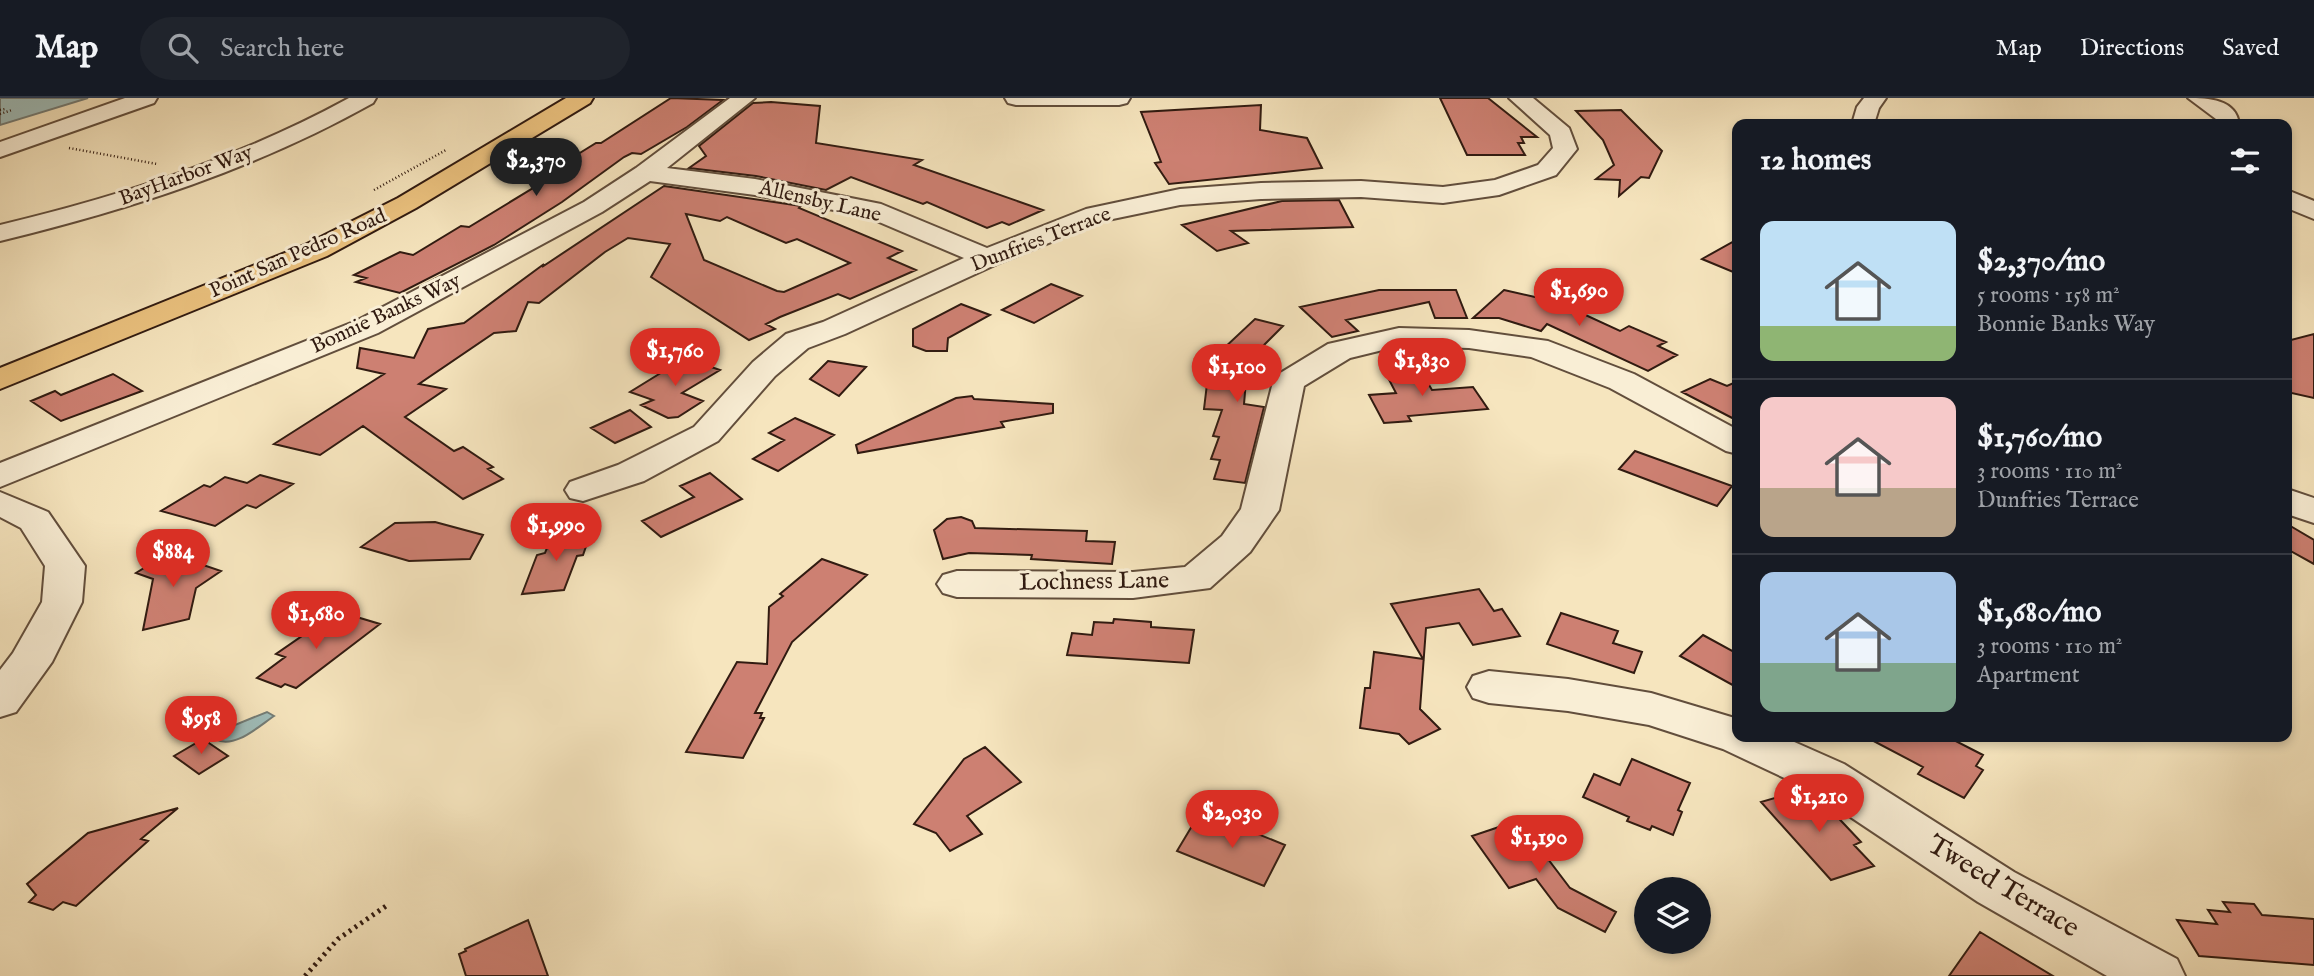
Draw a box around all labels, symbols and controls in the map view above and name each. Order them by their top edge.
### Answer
search box [140,17,630,80]
text: Map [35,27,98,69]
icon: search [164,29,202,67]
text: Search here [220,32,344,65]
text: Map [1996,33,2042,64]
text: Directions [2080,33,2184,64]
text: Saved [2222,33,2279,64]
street label: BayHarbor Way [116,139,257,213]
pin: $2,370 [479,139,593,198]
text: 12 homes [1760,142,1871,180]
icon: filters [2226,142,2264,180]
text: $2,370 [506,146,566,175]
street label: Allensby Lane [755,175,884,229]
street label: Dunfries Terrace [967,201,1115,279]
street label: Point San Pedro Road [205,203,391,305]
text: $2,370/mo [1977,243,2105,281]
icon: home [1816,249,1900,333]
street label: Bonnie Banks Way [307,267,466,361]
pin: $1,690 [1522,268,1636,328]
text: $1,690 [1550,276,1608,305]
text: 5 rooms · 158 m² [1977,281,2120,310]
text: Bonnie Banks Way [1977,310,2155,339]
pin: $1,760 [618,328,732,388]
text: $1,760 [646,336,704,365]
pin: $1,830 [1365,338,1479,398]
pin: $1,100 [1180,344,1294,404]
text: $1,830 [1394,346,1450,375]
text: $1,100 [1208,352,1266,381]
text: $1,760/mo [1977,419,2102,457]
icon: home [1816,425,1900,509]
text: 3 rooms · 110 m² [1977,457,2122,486]
text: Dunfries Terrace [1977,486,2139,515]
pin: $1,990 [499,504,613,563]
text: $1,990 [527,511,585,540]
pin: $884 [132,530,214,589]
text: $884 [152,537,194,566]
street label: Lochness Lane [1019,565,1169,599]
pin: $1,680 [259,592,373,651]
text: $1,680/mo [1977,594,2101,632]
text: $1,680 [287,599,345,628]
icon: home [1816,600,1900,684]
text: 3 rooms · 110 m² [1977,632,2122,661]
text: Apartment [1977,661,2080,690]
pin: $958 [160,696,242,756]
text: $958 [181,704,221,733]
pin: $1,210 [1762,774,1876,834]
text: $1,210 [1790,782,1848,811]
pin: $2,030 [1175,790,1289,850]
text: $2,030 [1202,798,1262,827]
pin: $1,190 [1482,816,1596,875]
text: $1,190 [1510,823,1568,852]
street label: Tweed Terrace [1920,828,2086,946]
map controls [1634,877,1711,954]
button: layers [1634,877,1711,954]

